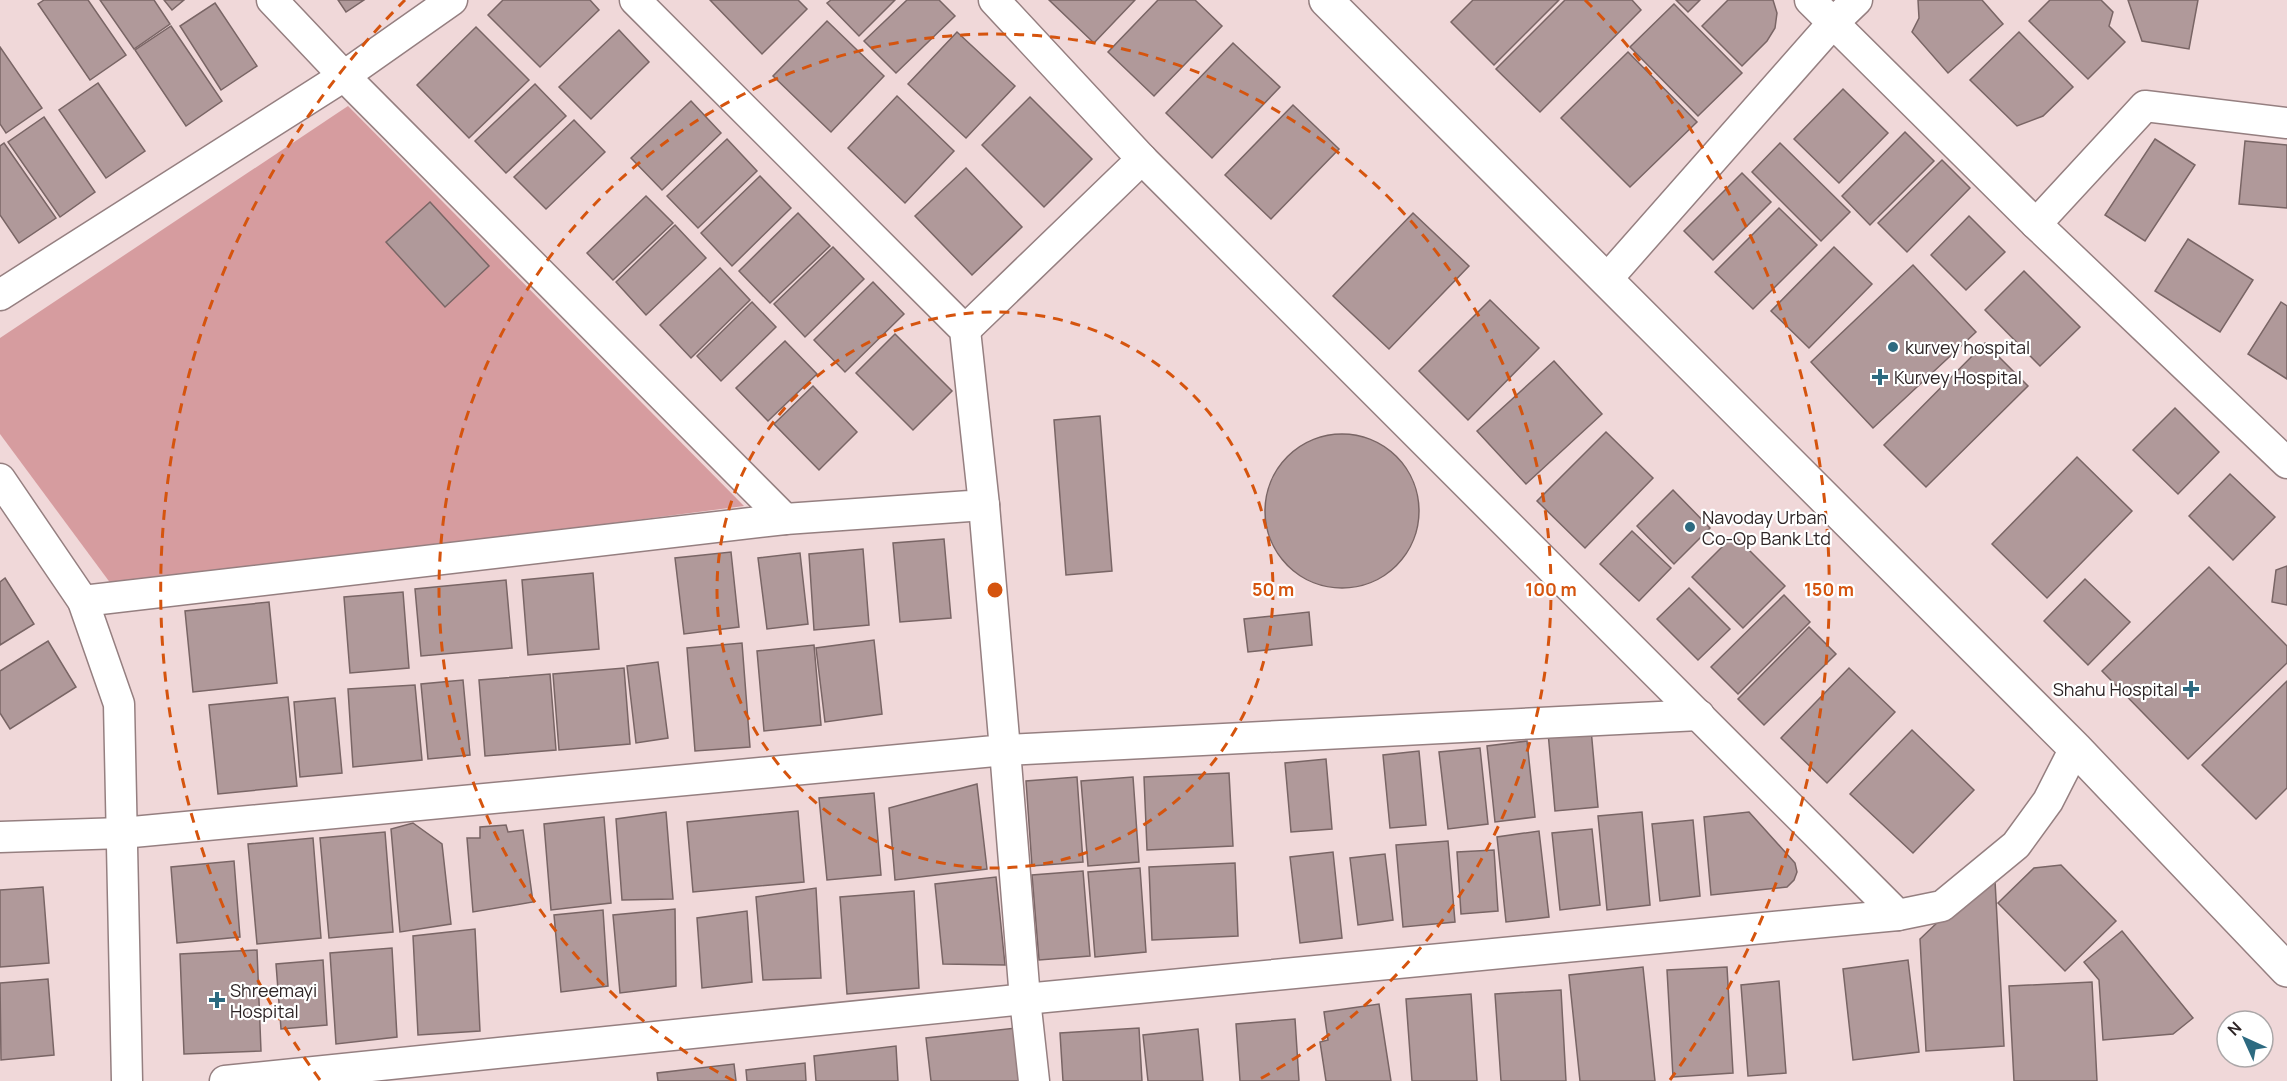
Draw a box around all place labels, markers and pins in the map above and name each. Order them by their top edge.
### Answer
place label: kurvey hospital [1905,335,2030,359]
marker: kurvey hospital [1886,340,1900,354]
place label: Kurvey Hospital [1894,365,2022,389]
marker: Kurvey Hospital [1871,368,1889,386]
place label: Navoday Urban Co-Op Bank Ltd [1702,505,1831,550]
marker: Navoday Urban Co-Op Bank Ltd [1683,520,1697,534]
centre of rings [985,580,1005,600]
place label: Shahu Hospital [2053,677,2178,701]
marker: Shahu Hospital [2182,680,2200,698]
place label: Shreemayi Hospital [230,978,317,1023]
marker: Shreemayi Hospital [208,991,226,1009]

